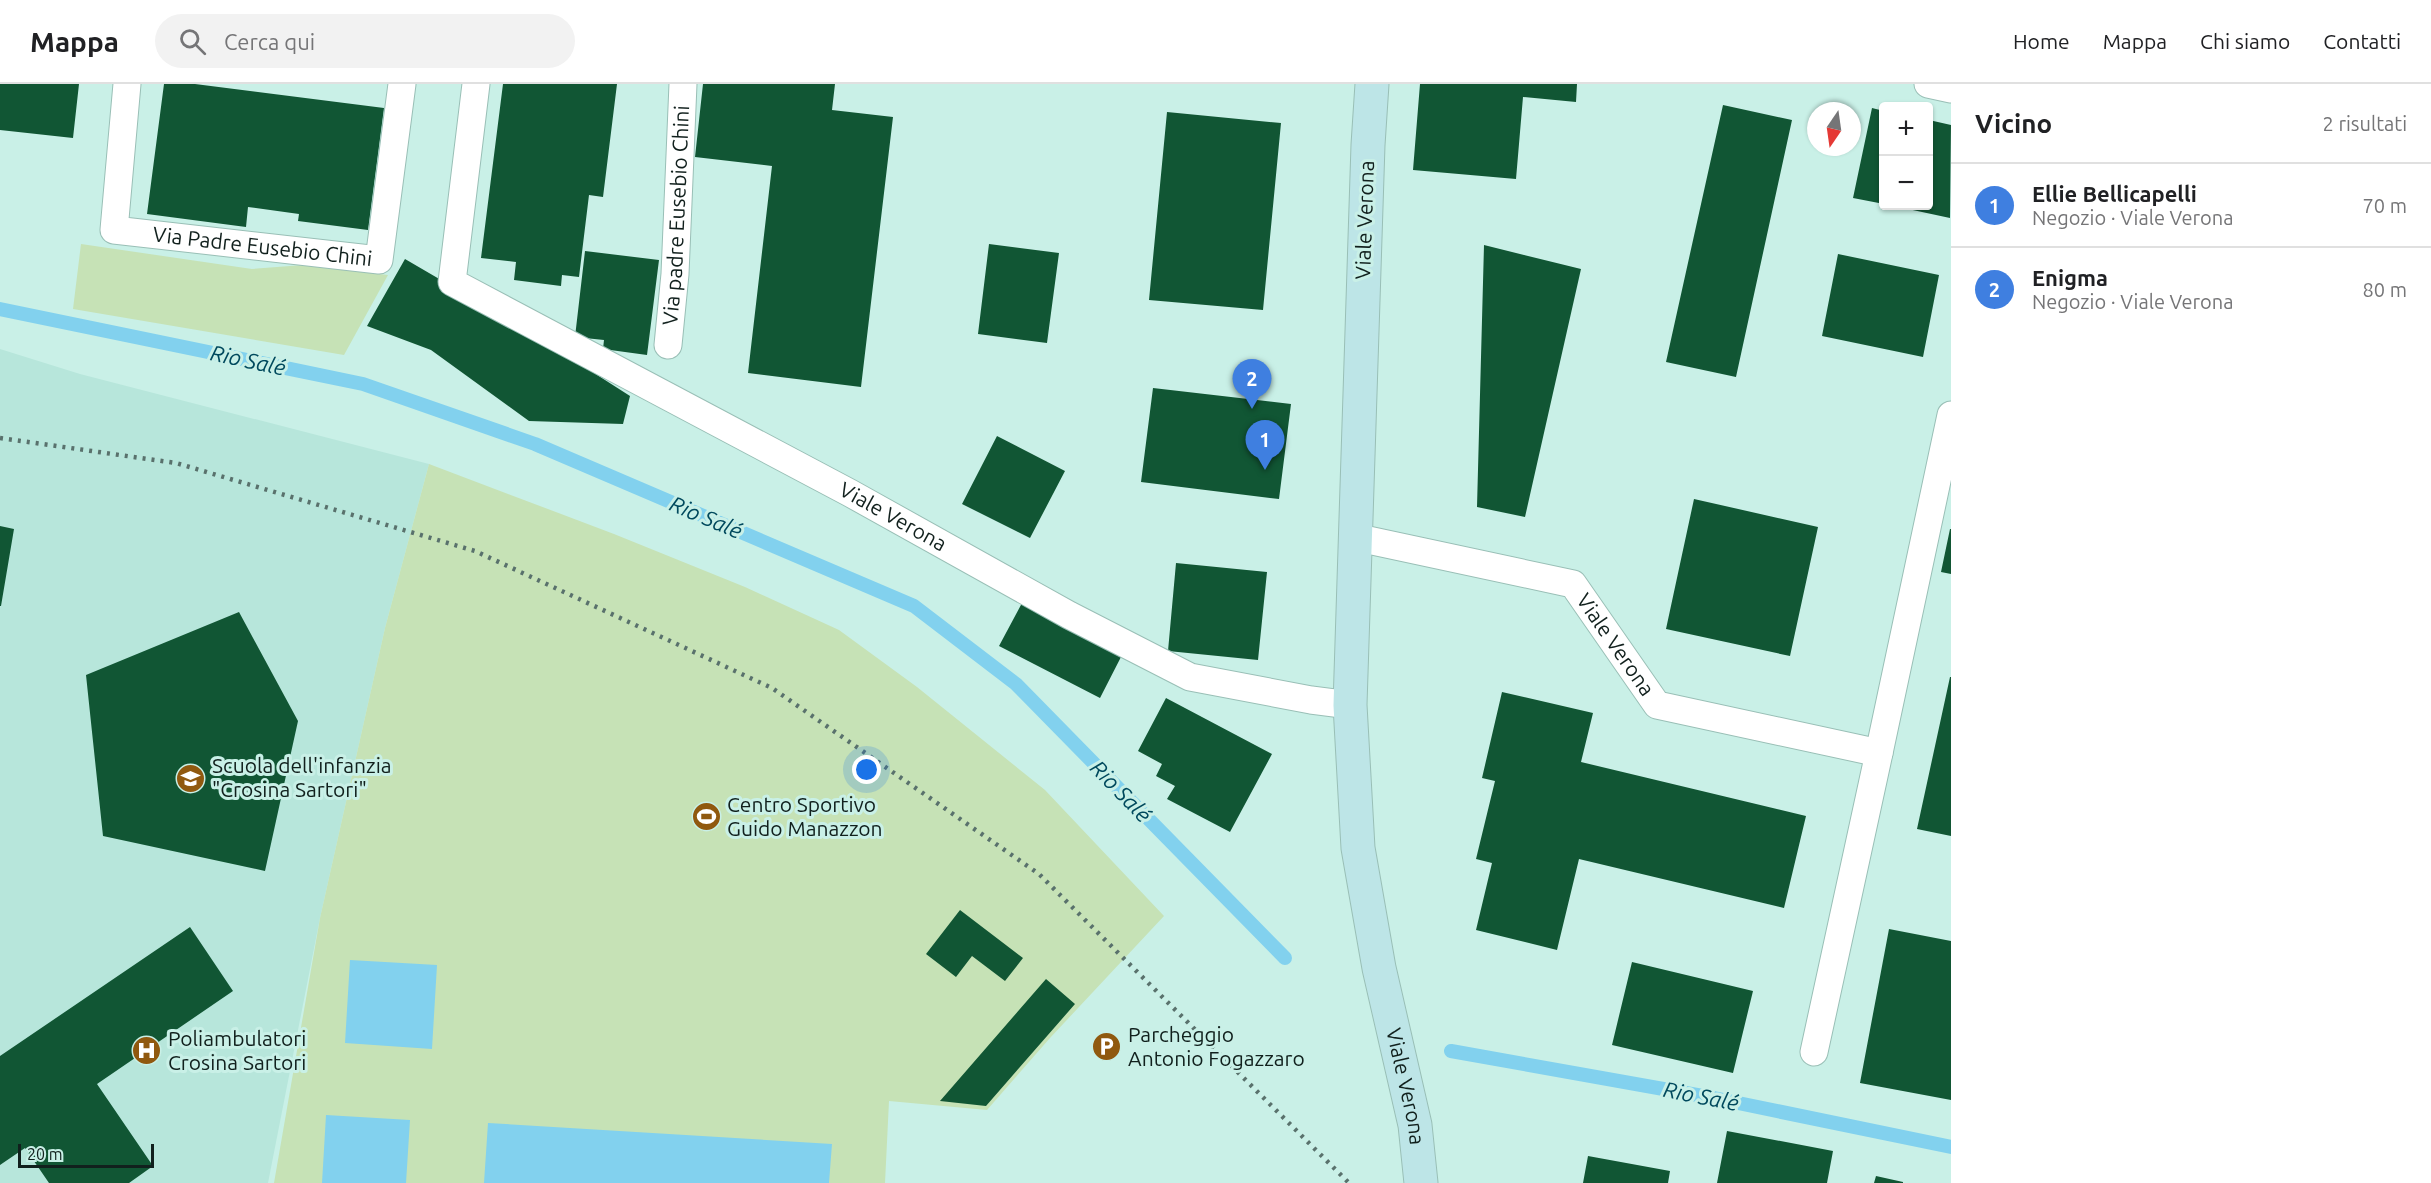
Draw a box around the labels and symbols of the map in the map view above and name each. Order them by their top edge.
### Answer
north arrow [1807,102,1861,156]
street label: Via padre Eusebio Chini [657,105,693,326]
street label: Viale Verona [1350,160,1378,280]
street label: Via Padre Eusebio Chini [152,221,374,270]
water label: Rio Salé [208,339,288,380]
pin: 2 [1232,360,1272,409]
pin: 1 [1246,420,1284,470]
street label: Viale Verona [836,477,951,555]
water label: Rio Salé [666,490,746,543]
street label: Viale Verona [1572,588,1660,700]
place label: Scuola dell'infanzia "Crosina Sartori" [212,753,392,801]
your location [852,755,881,784]
water label: Rio Salé [1086,755,1157,827]
school or university icon: Scuola dell'infanzia "Crosina Sartori" [175,762,207,794]
place label: Centro Sportivo Guido Manazzon [727,792,883,840]
sports icon: Centro Sportivo Guido Manazzon [690,801,722,833]
place label: Parcheggio Antonio Fogazzaro [1128,1022,1305,1070]
place label: Poliambulatori Crosina Sartori [168,1026,306,1074]
street label: Viale Verona [1382,1026,1430,1146]
parking icon: Parcheggio Antonio Fogazzaro [1091,1031,1123,1063]
hospital icon: Poliambulatori Crosina Sartori [131,1035,163,1067]
water label: Rio Salé [1661,1076,1741,1115]
scale bar [18,1141,154,1168]

